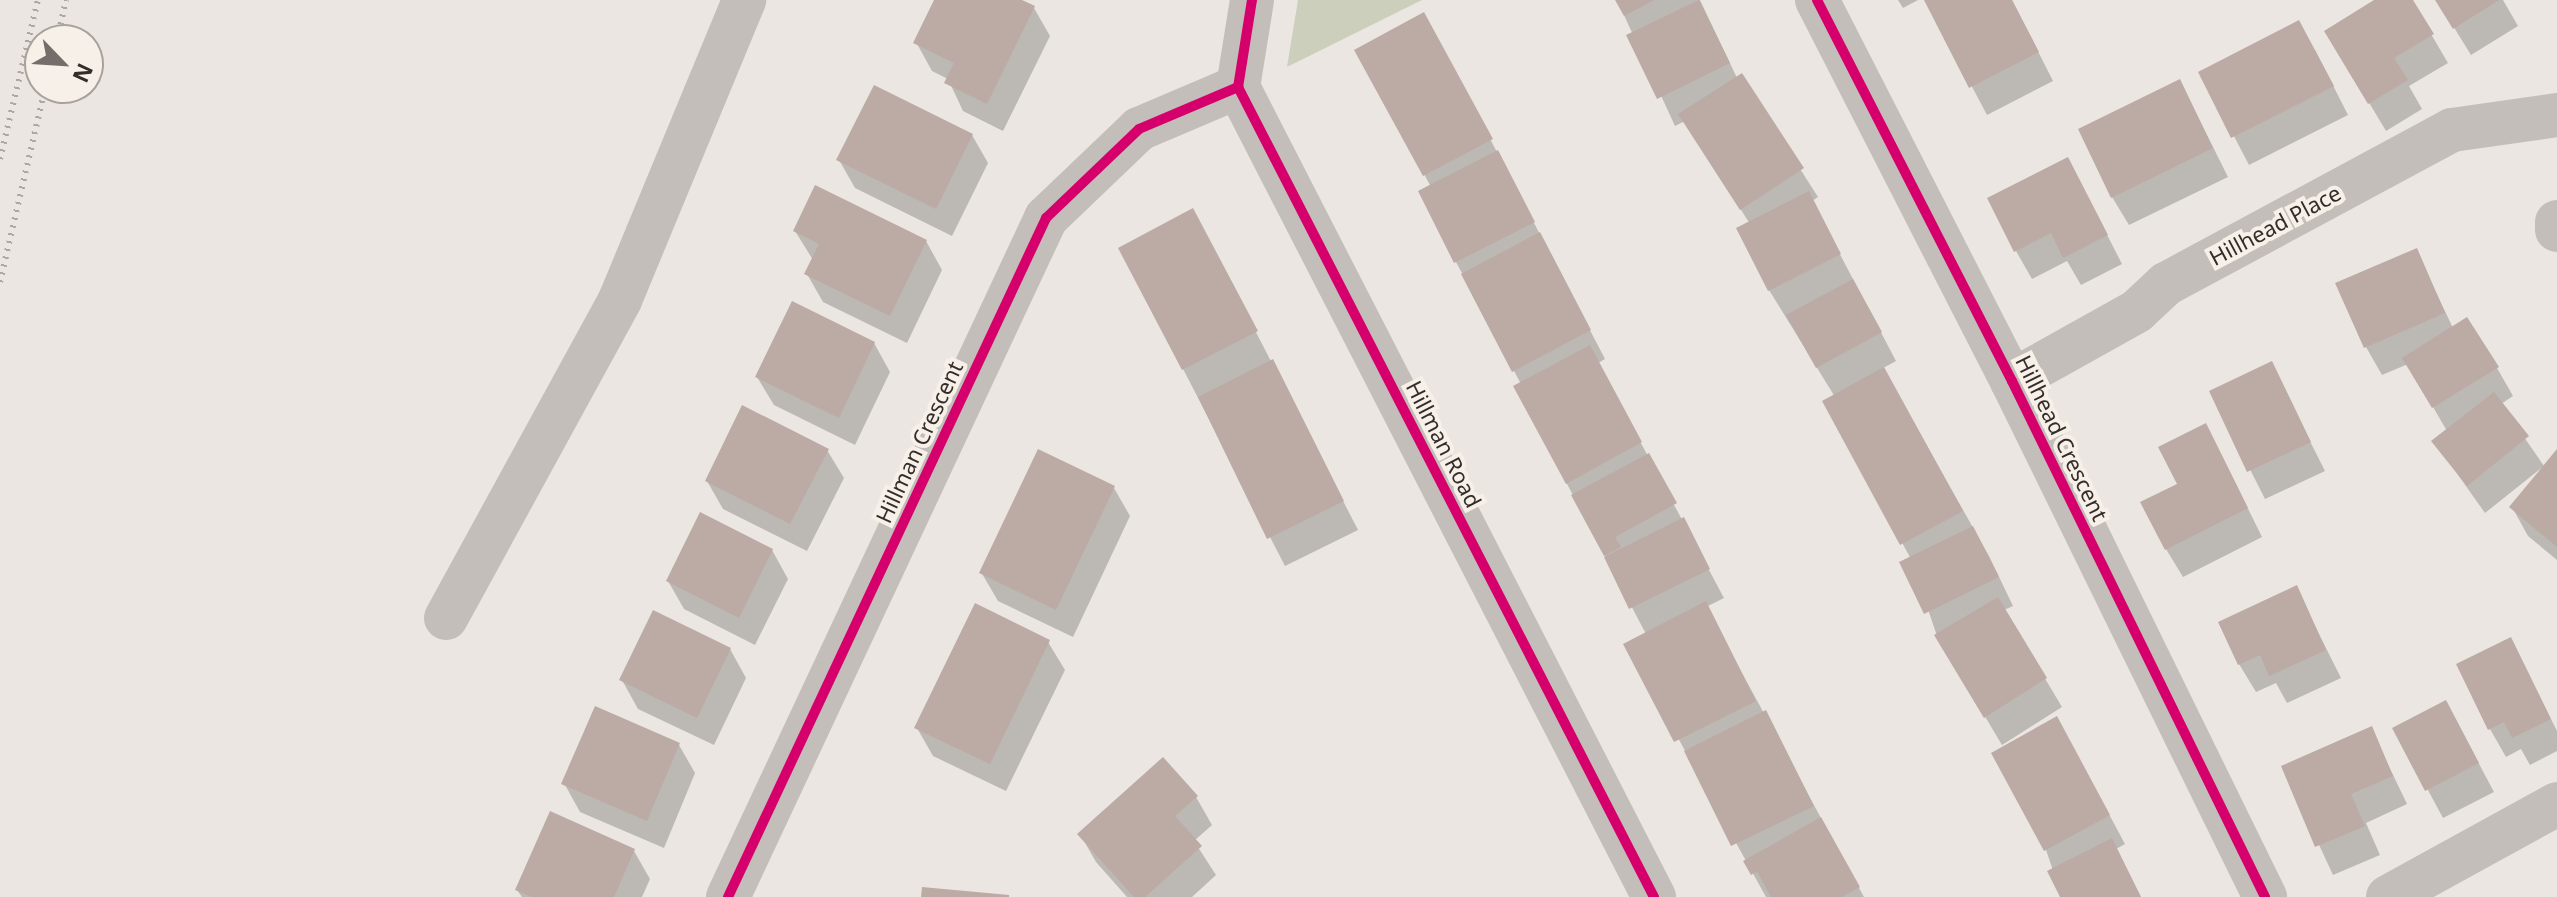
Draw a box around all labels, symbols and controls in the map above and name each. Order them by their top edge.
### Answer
north arrow [24,24,104,104]
text: N [67,59,101,88]
street label: Hillhead Place [2205,179,2345,271]
street label: Hillhead Crescent [2010,351,2114,525]
street label: Hillman Crescent [870,357,968,527]
street label: Hillman Road [1401,376,1487,512]

